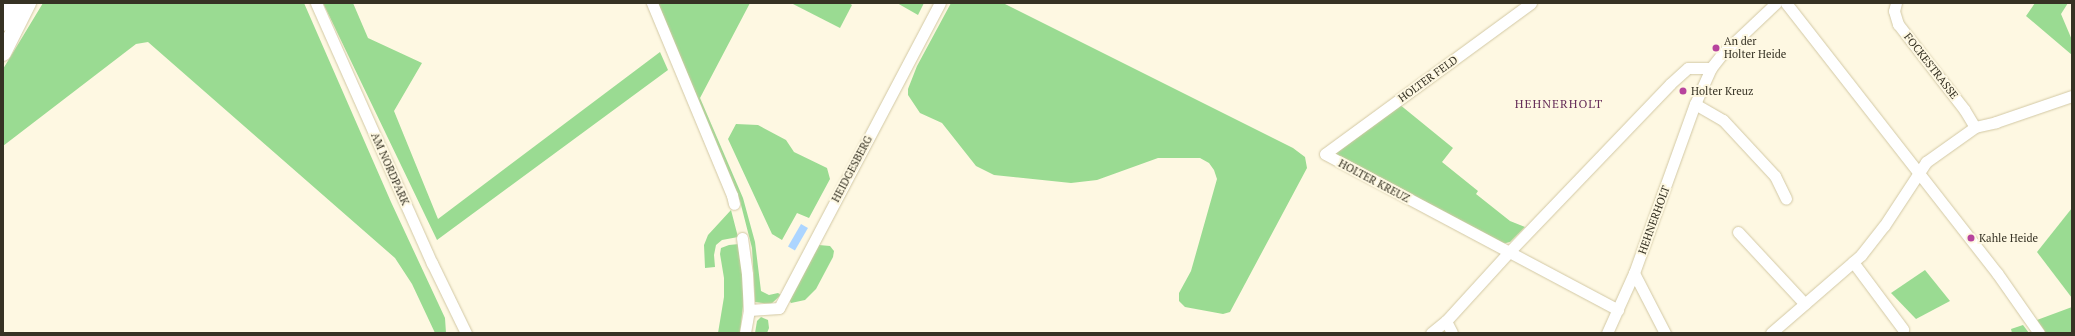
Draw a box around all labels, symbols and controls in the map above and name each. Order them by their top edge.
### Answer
street label: FOCKESTRASSE [1901,30,1961,102]
place label: An der Holter Heide [1724,35,1786,61]
marker: An der Holter Heide [1711,43,1721,53]
street label: HOLTER FELD [1396,53,1460,105]
place label: Holter Kreuz [1691,84,1753,98]
marker: Holter Kreuz [1678,86,1688,96]
district label: HEHNERHOLT [1515,97,1603,111]
street label: AM NORDPARK [368,131,412,207]
street label: HEIDGESBERG [829,134,875,204]
street label: HOLTER KREUZ [1336,157,1412,205]
street label: HEHNERHOLT [1636,184,1672,256]
place label: Kahle Heide [1979,231,2038,245]
marker: Kahle Heide [1966,233,1976,243]

